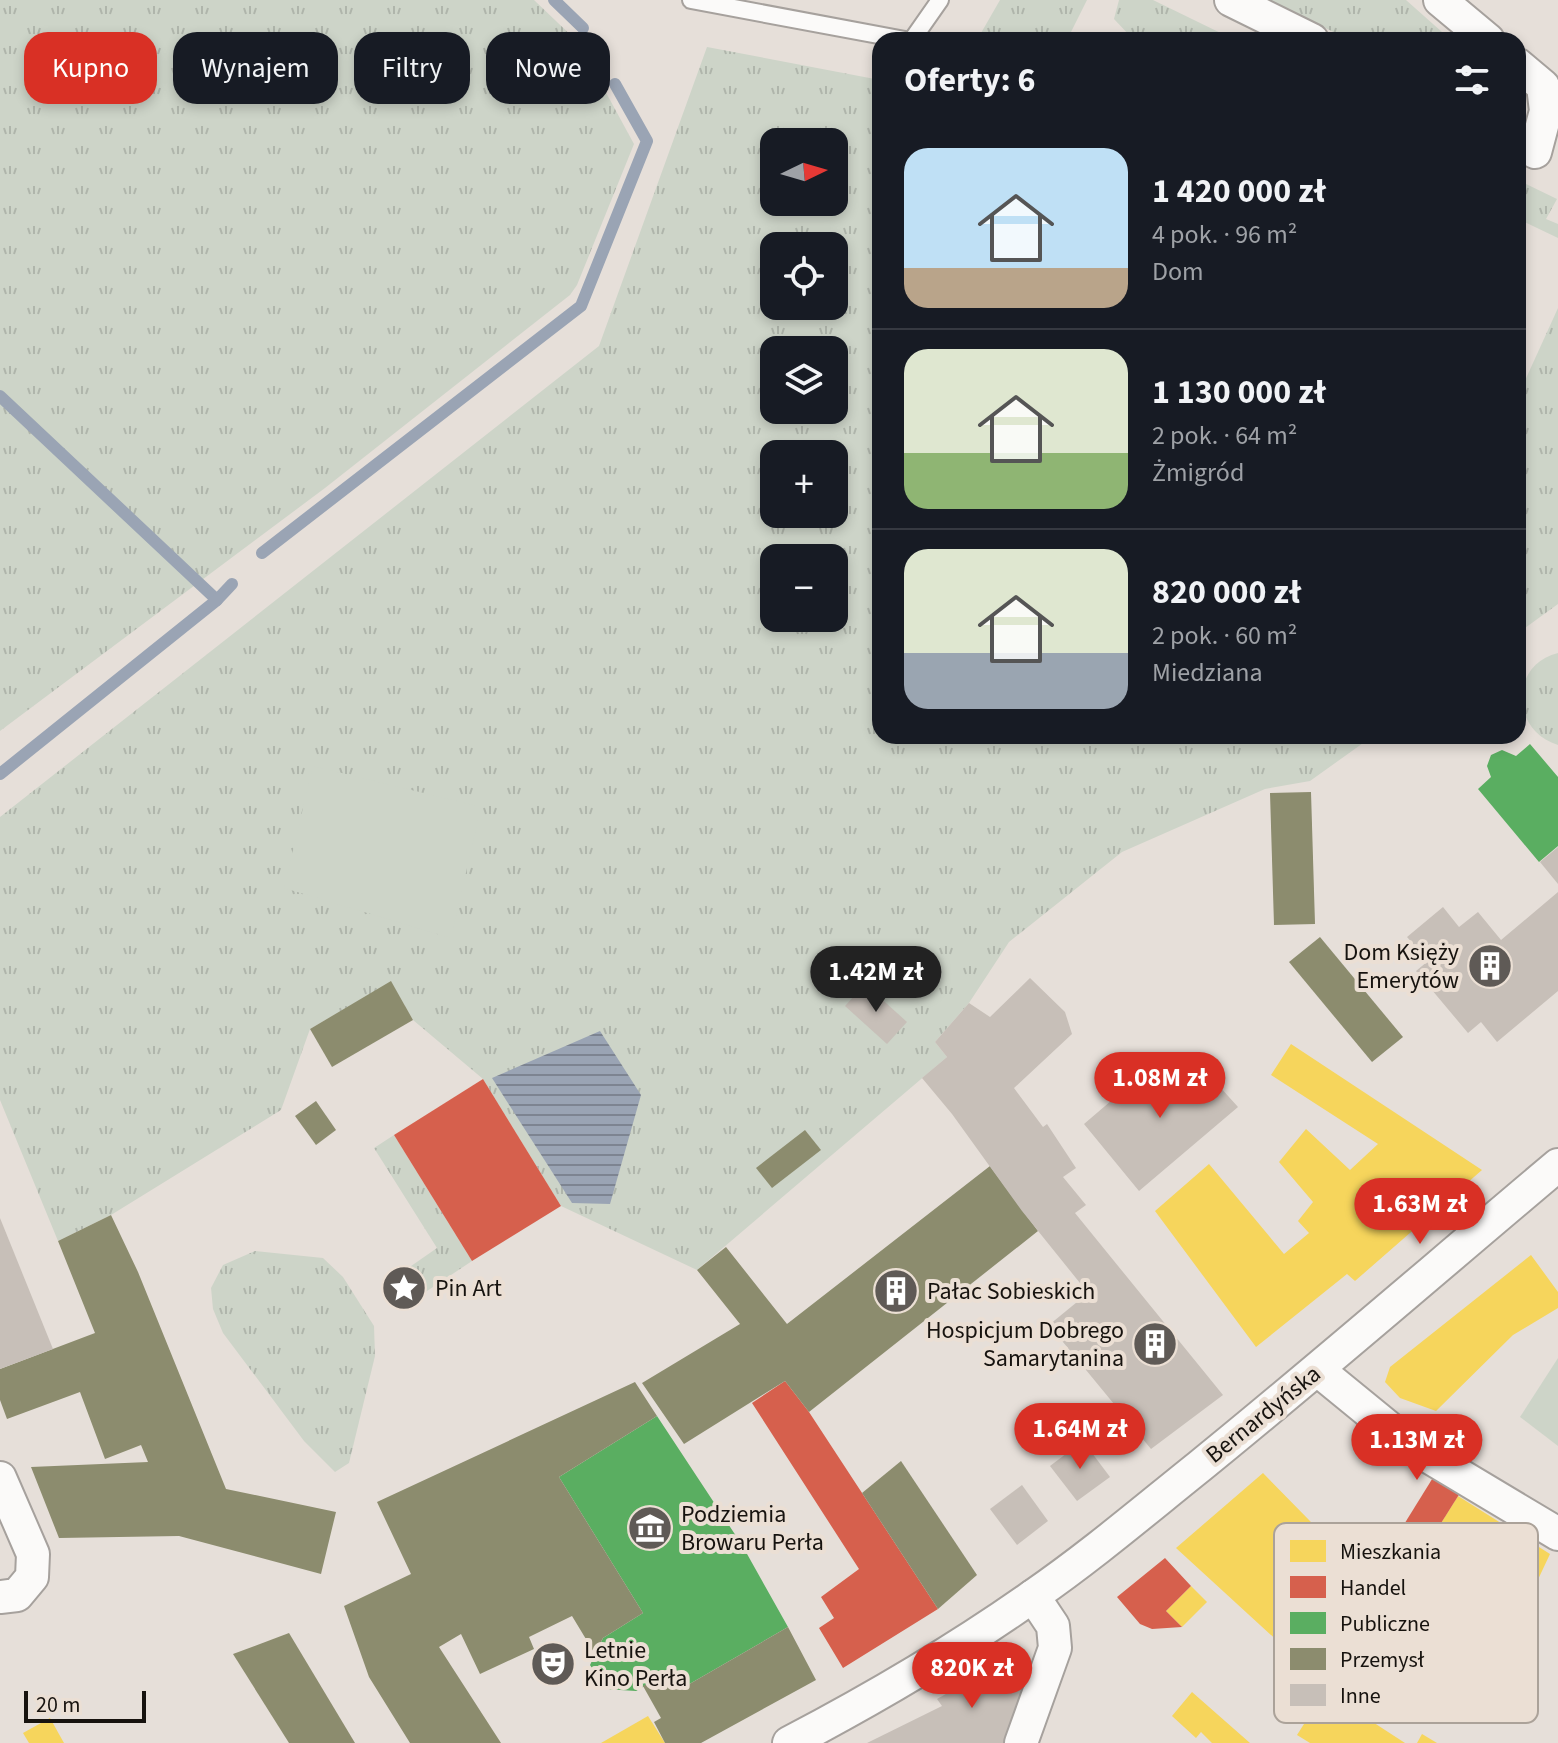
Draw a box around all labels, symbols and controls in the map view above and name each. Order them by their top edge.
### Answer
chip: Kupno [24,32,157,104]
chip: Wynajem [173,32,338,104]
chip: Filtry [354,32,470,104]
chip: Nowe [486,32,610,104]
text: Oferty: 6 [904,56,1035,105]
icon: filters [1450,58,1494,102]
north arrow [760,128,848,216]
map controls [760,128,848,632]
text: 1 420 000 zł [1152,167,1326,216]
icon: home [968,180,1064,276]
text: 4 pok. · 96 m² [1152,216,1297,253]
button: locate [760,232,848,320]
text: Dom [1152,253,1204,290]
button: layers [760,336,848,424]
text: 1 130 000 zł [1152,368,1326,417]
icon: home [968,381,1064,477]
text: 2 pok. · 64 m² [1152,417,1297,454]
button: + [760,440,848,528]
text: Żmigród [1152,454,1244,491]
button: − [760,544,848,632]
text: 820 000 zł [1152,568,1301,617]
icon: home [968,581,1064,677]
text: 2 pok. · 60 m² [1152,617,1297,654]
text: Miedziana [1152,654,1263,691]
place label: Dom Księży Emerytów [1343,935,1459,998]
building icon: Dom Księży Emerytów [1466,942,1514,990]
pin: 1.42M zł [793,946,959,1014]
text: 1.42M zł [828,953,924,990]
pin: 1.08M zł [1077,1052,1243,1120]
text: 1.08M zł [1112,1059,1208,1096]
pin: 1.63M zł [1337,1178,1503,1246]
text: 1.63M zł [1372,1185,1468,1222]
place icon: Pin Art [380,1264,428,1312]
building icon: Pałac Sobieskich [872,1267,920,1315]
place label: Pin Art [435,1271,502,1306]
place label: Pałac Sobieskich [927,1274,1095,1309]
place label: Hospicjum Dobrego Samarytanina [926,1313,1124,1376]
building icon: Hospicjum Dobrego Samarytanina [1131,1320,1179,1368]
street label: Bernardyńska [1198,1357,1328,1472]
pin: 1.64M zł [997,1403,1163,1471]
text: 1.64M zł [1032,1410,1128,1447]
pin: 1.13M zł [1334,1414,1500,1482]
text: 1.13M zł [1369,1421,1465,1458]
place label: Podziemia Browaru Perła [681,1497,824,1560]
museum icon: Podziemia Browaru Perła [626,1504,674,1552]
legend [1274,1523,1538,1723]
text: Mieszkania [1340,1536,1441,1568]
text: Handel [1340,1572,1406,1604]
text: Publiczne [1340,1608,1430,1640]
place label: Letnie Kino Perła [584,1633,687,1696]
theatre icon: Letnie Kino Perła [529,1640,577,1688]
pin: 820K zł [898,1642,1046,1710]
text: Przemysł [1340,1644,1425,1676]
text: 820K zł [930,1649,1014,1686]
text: Inne [1340,1680,1381,1712]
scale bar [24,1687,146,1723]
text: 20 m [36,1689,81,1721]

